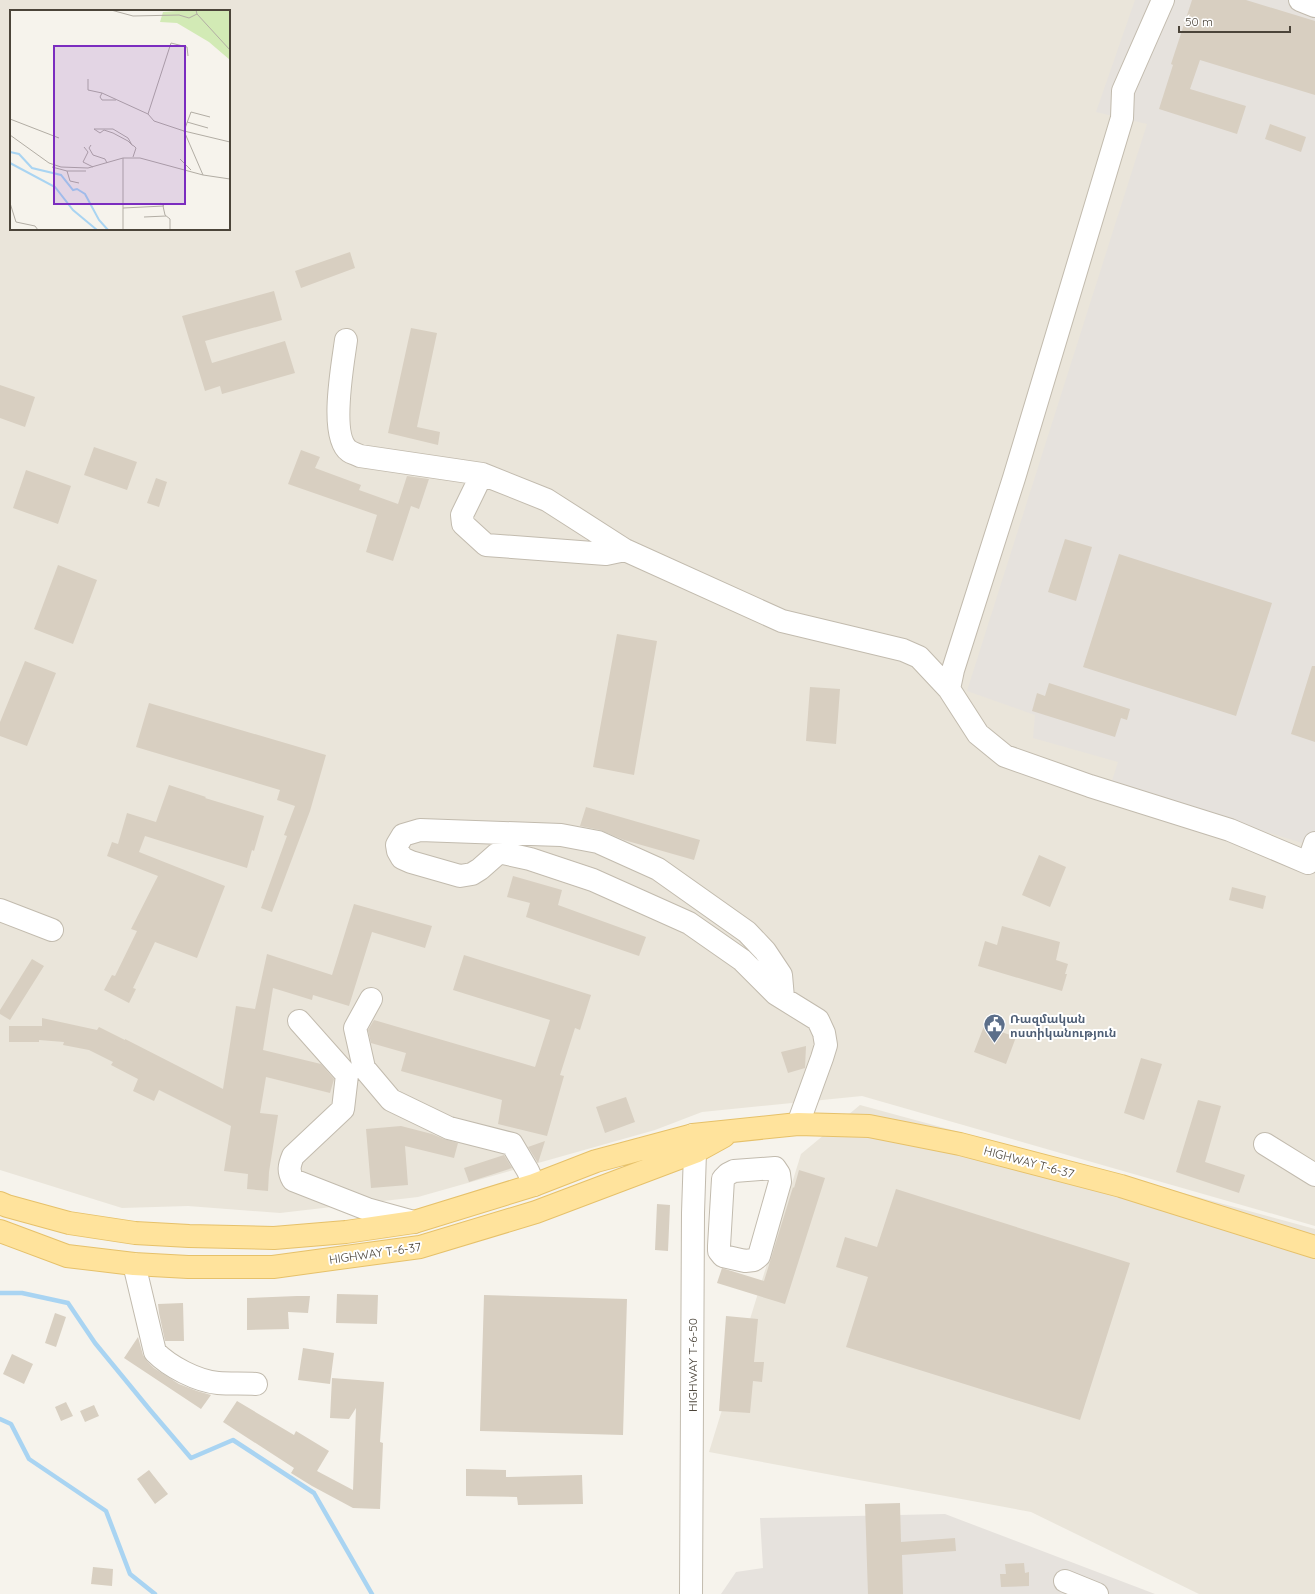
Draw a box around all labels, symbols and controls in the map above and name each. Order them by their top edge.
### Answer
scale bar [1179,8,1290,34]
inset map [10,10,230,230]
text: 50 m [1185,14,1213,29]
place label: Ռազմական ոստիկանություն [1010,1011,1116,1040]
public building icon: Ռազմական ոստիկանություն [982,1012,1008,1045]
street label: HIGHWAY T-6-37 [982,1143,1076,1181]
street label: HIGHWAY T-6-37 [328,1239,422,1267]
street label: HIGHWAY T-6-50 [685,1318,700,1412]

